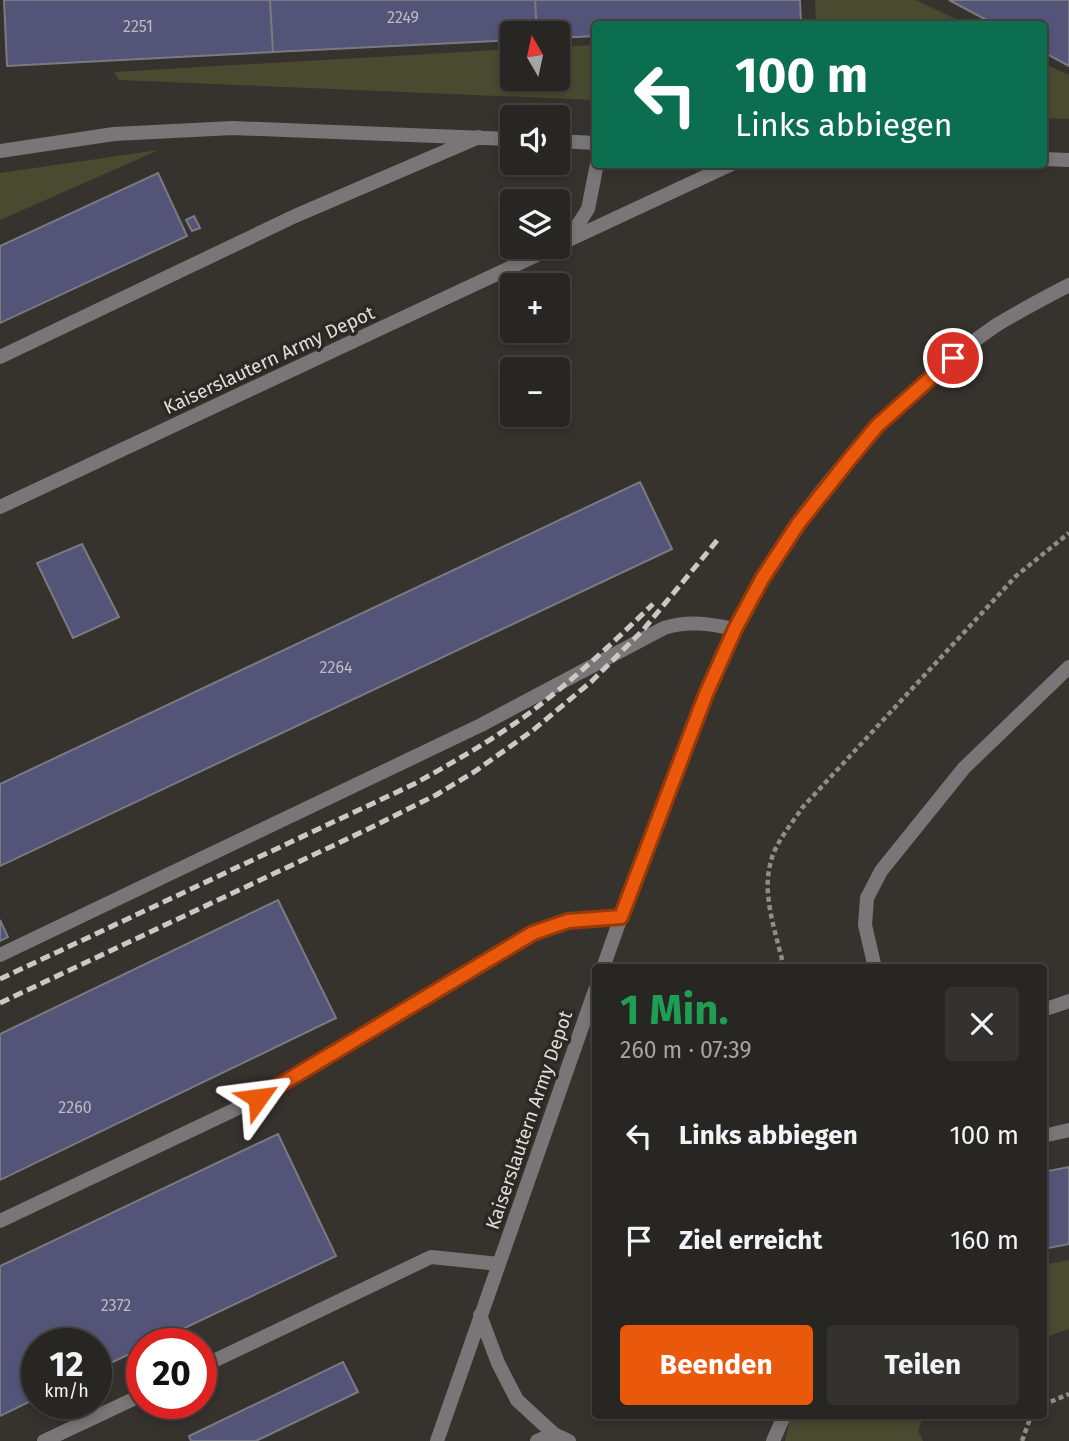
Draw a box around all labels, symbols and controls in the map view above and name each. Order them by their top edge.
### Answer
house number: 2249 [387,8,419,27]
house number: 2251 [123,17,153,36]
north arrow [500,21,570,91]
map controls [500,21,570,427]
text: 100 m [735,46,868,105]
icon: left [620,49,711,140]
button: sound [500,105,570,175]
text: Links abbiegen [735,106,953,144]
button: layers [500,189,570,259]
button: + [500,273,570,343]
street label: Kaiserslautern Army Depot [160,301,378,419]
pin [923,328,983,388]
icon: arrive [934,339,972,377]
button: − [500,357,570,427]
house number: 2264 [320,658,353,677]
text: 1 Min. [620,985,729,1035]
button: close [945,987,1019,1061]
street label: Kaiserslautern Army Depot [481,1007,577,1232]
text: 260 m · 07:39 [620,1036,752,1064]
position arrow [221,1061,295,1135]
house number: 2260 [58,1098,92,1117]
icon: left [620,1117,658,1155]
text: Links abbiegen [679,1120,858,1151]
text: 100 m [950,1120,1019,1151]
icon: arrive [620,1222,658,1260]
text: Ziel erreicht [679,1225,822,1256]
text: 160 m [950,1225,1019,1256]
house number: 2372 [101,1296,131,1315]
button: Beenden [620,1325,813,1405]
button: Teilen [827,1325,1019,1405]
speed limit sign: 20 [126,1328,217,1419]
text: 12 [49,1343,84,1385]
text: km/h [44,1380,89,1402]

